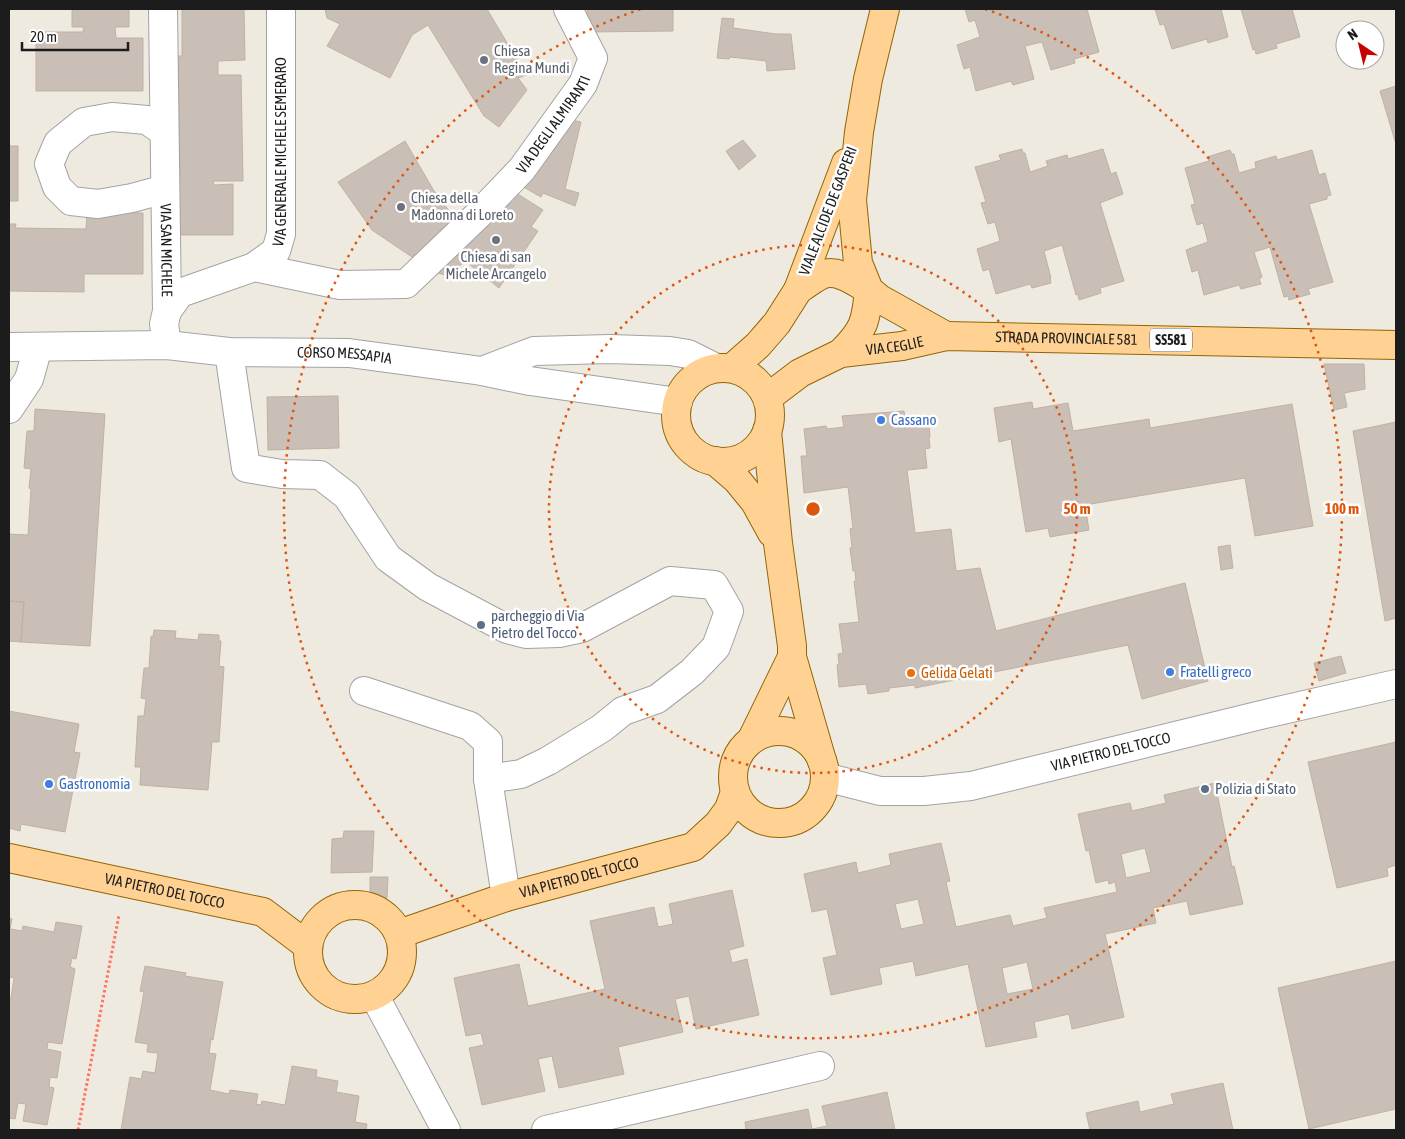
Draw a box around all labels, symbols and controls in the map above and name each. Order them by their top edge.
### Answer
scale bar [22,20,129,52]
north arrow [1335,20,1385,70]
text: N [1345,25,1361,43]
text: 20 m [30,28,57,45]
place label: Chiesa Regina Mundi [494,42,570,76]
marker: Chiesa Regina Mundi [478,54,490,66]
street label: VIA GENERALE MICHELE SEMERARO [269,57,289,249]
street label: VIA DEGLI ALMIRANTI [513,73,593,176]
street label: VIALE ALCIDE DE GASPERI [795,144,860,278]
place label: Chiesa della Madonna di Loreto [411,189,514,223]
marker: Chiesa della Madonna di Loreto [395,201,407,213]
street label: VIA SAN MICHELE [158,203,176,297]
marker: Chiesa di san Michele Arcangelo [490,234,502,246]
place label: Chiesa di san Michele Arcangelo [445,248,547,282]
street label: STRADA PROVINCIALE 581 [995,328,1138,348]
road number: SS581 [1150,328,1192,352]
street label: VIA CEGLIE [865,332,925,358]
street label: CORSO MESSAPIA [297,344,393,367]
place label: Cassano [891,411,937,428]
marker: Cassano [875,414,887,426]
centre of rings [804,500,822,518]
text: 50 m [1064,500,1091,517]
text: 100 m [1325,500,1359,517]
place label: parcheggio di Via Pietro del Tocco [491,607,585,641]
marker: parcheggio di Via Pietro del Tocco [475,619,487,631]
place label: Fratelli greco [1180,663,1252,680]
place label: Gelida Gelati [921,664,993,681]
marker: Fratelli greco [1164,666,1176,678]
marker: Gelida Gelati [905,667,917,679]
street label: VIA PIETRO DEL TOCCO [1049,728,1172,774]
place label: Gastronomia [59,775,131,792]
marker: Gastronomia [43,778,55,790]
place label: Polizia di Stato [1215,780,1296,797]
marker: Polizia di Stato [1199,783,1211,795]
street label: VIA PIETRO DEL TOCCO [518,853,641,901]
street label: VIA PIETRO DEL TOCCO [103,870,226,912]

